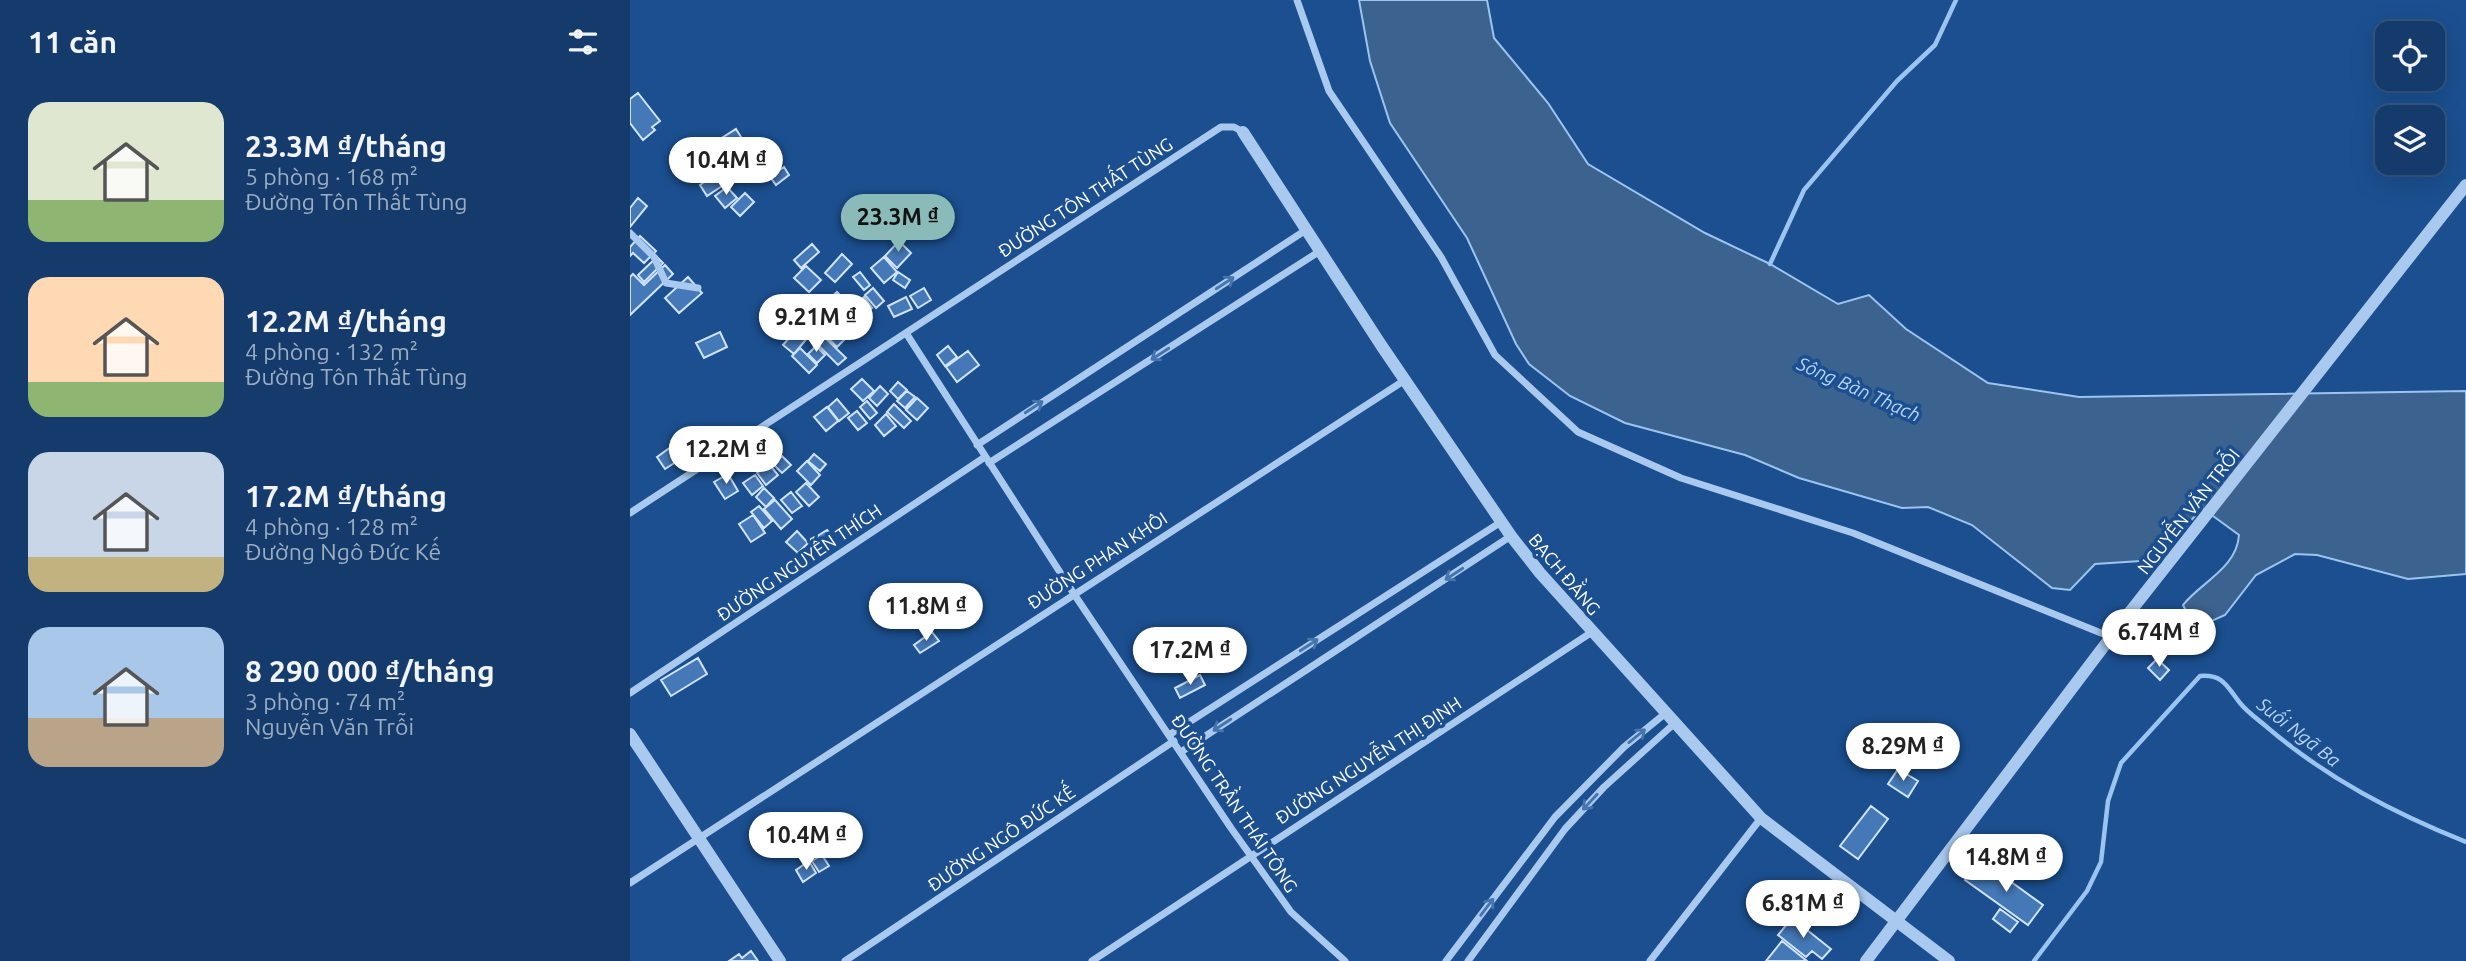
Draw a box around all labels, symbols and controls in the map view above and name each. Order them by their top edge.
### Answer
map controls [2375,21,2445,175]
button: locate [2375,21,2445,91]
icon: filters [564,23,602,61]
text: 11 căn [28,25,117,59]
button: layers [2375,105,2445,175]
text: 23.3M ₫/tháng [245,129,447,163]
street label: ĐƯỜNG TÔN THẤT TÙNG [991,129,1176,261]
icon: home [84,130,168,214]
pin: 10.4M ₫ [661,138,791,197]
text: 10.4M ₫ [685,147,767,172]
text: 5 phòng · 168 m² [245,164,418,189]
text: Đường Tôn Thất Tùng [245,189,468,214]
pin: 23.3M ₫ [833,194,963,254]
text: 23.3M ₫ [857,204,939,229]
one-way arrow [1215,276,1234,290]
pin: 9.21M ₫ [751,294,881,354]
text: 12.2M ₫/tháng [245,304,447,338]
text: 9.21M ₫ [775,304,857,329]
icon: home [84,305,168,389]
text: 4 phòng · 132 m² [245,339,418,364]
one-way arrow [1150,347,1170,361]
water label: Sông Bàn Thạch [1793,352,1924,426]
text: Đường Tôn Thất Tùng [245,364,468,389]
one-way arrow [1024,400,1044,414]
pin: 12.2M ₫ [661,426,791,486]
text: 12.2M ₫ [685,436,767,461]
street label: NGUYỄN VĂN TRỖI [2129,441,2243,578]
text: 17.2M ₫/tháng [245,479,447,513]
icon: home [84,480,168,564]
street label: ĐƯỜNG NGUYỄN THÍCH [710,495,885,624]
street label: ĐƯỜNG PHAN KHÔI [1023,506,1171,613]
text: 4 phòng · 128 m² [245,514,418,539]
street label: BẠCH ĐẰNG [1525,526,1609,619]
text: Đường Ngô Đức Kế [245,539,441,564]
one-way arrow [1444,567,1464,581]
pin: 11.8M ₫ [861,584,991,643]
text: 11.8M ₫ [885,593,967,618]
pin: 6.74M ₫ [2094,610,2224,669]
text: 6.74M ₫ [2118,619,2200,644]
pin: 17.2M ₫ [1125,628,1255,687]
text: 17.2M ₫ [1149,637,1231,662]
one-way arrow [1299,638,1318,652]
text: 8 290 000 ₫/tháng [245,654,495,688]
icon: home [84,655,168,739]
street label: ĐƯỜNG NGUYỄN THỊ ĐỊNH [1269,688,1465,828]
text: 3 phòng · 74 m² [245,689,405,714]
water label: Suối Ngã Ba [2252,691,2346,771]
street label: ĐƯỜNG TRẦN THÁI TÔNG [1168,707,1306,896]
text: Nguyễn Văn Trỗi [245,714,414,739]
one-way arrow [1213,718,1232,732]
pin: 8.29M ₫ [1838,724,1968,783]
one-way arrow [1628,728,1646,744]
text: 8.29M ₫ [1862,733,1944,758]
street label: ĐƯỜNG NGÔ ĐỨC KẾ [921,777,1078,895]
one-way arrow [1581,793,1598,810]
pin: 10.4M ₫ [741,812,871,872]
text: 10.4M ₫ [765,822,847,847]
pin: 14.8M ₫ [1941,834,2071,894]
text: 14.8M ₫ [1965,844,2047,869]
pin: 6.81M ₫ [1738,880,1868,940]
text: 6.81M ₫ [1762,890,1844,915]
one-way arrow [1480,898,1495,916]

